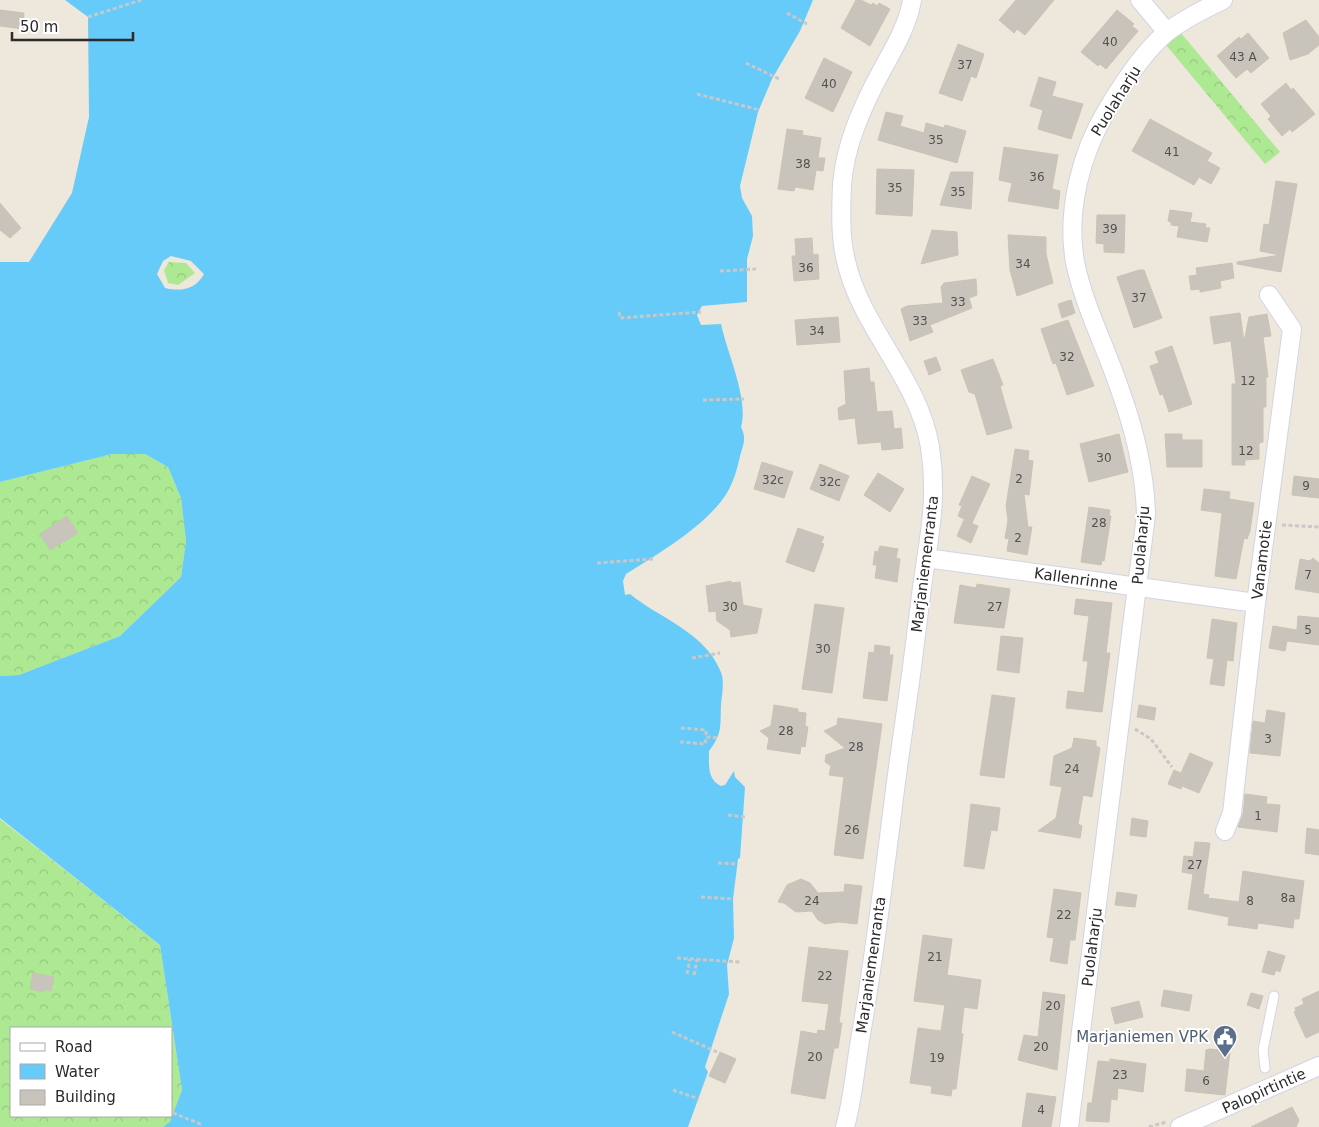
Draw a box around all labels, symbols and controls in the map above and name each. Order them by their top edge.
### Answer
scale bar [12,10,134,42]
text: 50 m [20,18,58,36]
house number: 40 [1102,35,1118,49]
house number: 43 A [1229,50,1257,64]
house number: 37 [957,58,973,72]
street label: Puolaharju [1087,63,1145,139]
house number: 40 [821,77,837,91]
house number: 35 [928,133,944,147]
house number: 41 [1164,145,1180,159]
house number: 38 [795,157,811,171]
house number: 36 [1029,170,1045,184]
house number: 35 [887,181,903,195]
house number: 35 [950,185,966,199]
house number: 39 [1102,222,1118,236]
house number: 34 [1015,257,1031,271]
house number: 36 [798,261,814,275]
house number: 37 [1131,291,1147,305]
house number: 33 [950,295,966,309]
house number: 33 [912,314,928,328]
house number: 34 [809,324,825,338]
house number: 32 [1059,350,1075,364]
house number: 12 [1240,374,1256,388]
house number: 12 [1238,444,1254,458]
house number: 30 [1096,451,1112,465]
house number: 2 [1015,472,1023,486]
house number: 32c [762,473,784,487]
house number: 32c [819,475,841,489]
house number: 9 [1302,479,1310,493]
street label: Marjaniemenranta [908,494,942,634]
street label: Puolaharju [1129,505,1153,585]
house number: 28 [1091,516,1107,530]
street label: Vanamotie [1248,519,1276,601]
house number: 2 [1014,531,1022,545]
street label: Kallenrinne [1033,564,1119,594]
house number: 7 [1304,568,1312,582]
house number: 30 [722,600,738,614]
house number: 27 [987,600,1003,614]
house number: 5 [1304,623,1312,637]
house number: 30 [815,642,831,656]
house number: 28 [778,724,794,738]
house number: 3 [1264,732,1272,746]
house number: 28 [848,740,864,754]
house number: 24 [1064,762,1080,776]
house number: 1 [1254,809,1262,823]
house number: 26 [844,823,860,837]
house number: 27 [1187,858,1203,872]
house number: 8a [1281,891,1296,905]
house number: 24 [804,894,820,908]
house number: 8 [1246,894,1254,908]
street label: Marjaniemenranta [852,895,890,1035]
street label: Puolaharju [1078,907,1106,987]
house number: 22 [1056,908,1072,922]
house number: 21 [927,950,943,964]
house number: 22 [817,969,833,983]
house number: 20 [1045,999,1061,1013]
public building icon: Marjaniemen VPK [1212,1024,1238,1058]
legend [10,1027,172,1117]
place label: Marjaniemen VPK [1076,1028,1209,1046]
text: Road [55,1038,93,1056]
house number: 20 [1033,1040,1049,1054]
house number: 20 [807,1050,823,1064]
house number: 19 [929,1051,945,1065]
text: Water [55,1063,100,1081]
street label: Palopirtintie [1219,1065,1309,1117]
house number: 23 [1112,1068,1128,1082]
house number: 6 [1202,1074,1210,1088]
text: Building [55,1088,116,1106]
house number: 4 [1037,1103,1045,1117]

